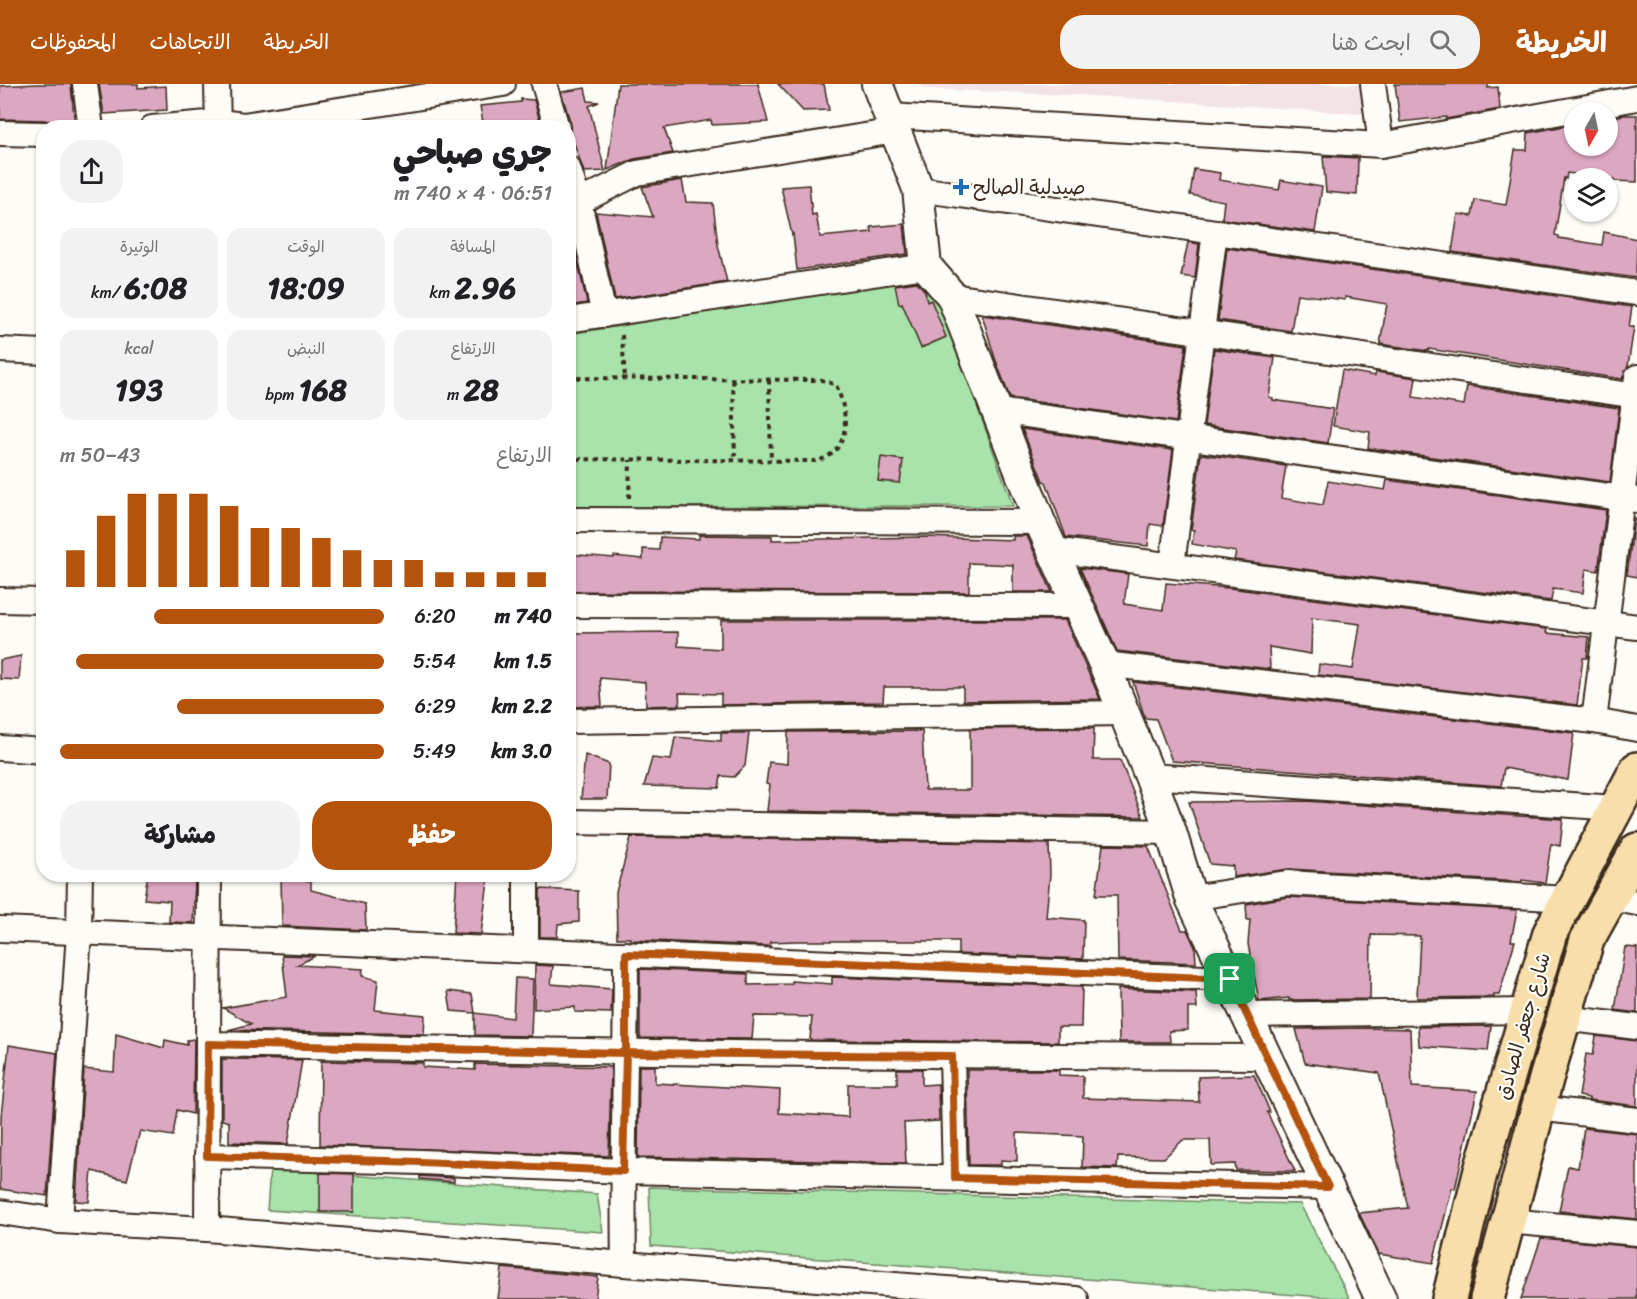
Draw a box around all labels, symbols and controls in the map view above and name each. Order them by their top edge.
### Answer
search box [1060,15,1480,69]
text: الخريطة [1516,18,1607,67]
text: المحفوظات [30,23,116,61]
text: الاتجاهات [149,23,231,61]
text: الخريطة [264,23,329,61]
text: ابحث هنا [1332,23,1411,62]
icon: search [1426,26,1459,59]
north arrow [1564,102,1618,156]
map controls [1564,102,1618,222]
text: جري صباحي [393,124,552,182]
button: share [60,140,123,203]
button: layers [1564,168,1618,222]
place label: صيدلية الصالح [973,170,1086,205]
text: 06:51 · 4 × 740 m [394,176,552,211]
marker: صيدلية الصالح [954,180,968,194]
text: الوتيرة [120,232,158,261]
text: الوقت [287,232,325,261]
text: المسافة [450,232,496,261]
text: 6:08 [124,261,187,315]
text: 18:09 [267,261,345,315]
text: 2.96 [455,261,516,315]
text: /km [91,278,124,307]
text: km [430,278,455,307]
text: kcal [124,334,154,363]
text: النبض [287,334,325,363]
text: الارتفاع [451,334,495,363]
text: 193 [115,363,163,417]
text: 168 [299,363,347,417]
text: 28 [464,363,499,417]
text: bpm [265,380,299,409]
text: m [447,380,464,409]
text: 43–50 m [60,438,140,473]
text: الارتفاع [496,438,552,473]
text: 6:20 [414,599,456,634]
text: 740 m [495,599,552,634]
text: 5:54 [413,644,456,679]
text: 1.5 km [494,644,552,679]
text: 6:29 [415,689,456,724]
text: 2.2 km [492,689,552,724]
text: 5:49 [413,734,456,769]
text: 3.0 km [491,734,552,769]
button: مشاركة [60,801,300,870]
button: حفظ [312,801,552,870]
street label: شارع جعفر الصادق [1485,948,1561,1104]
pin [1204,953,1255,1004]
icon: arrive [1213,962,1246,995]

